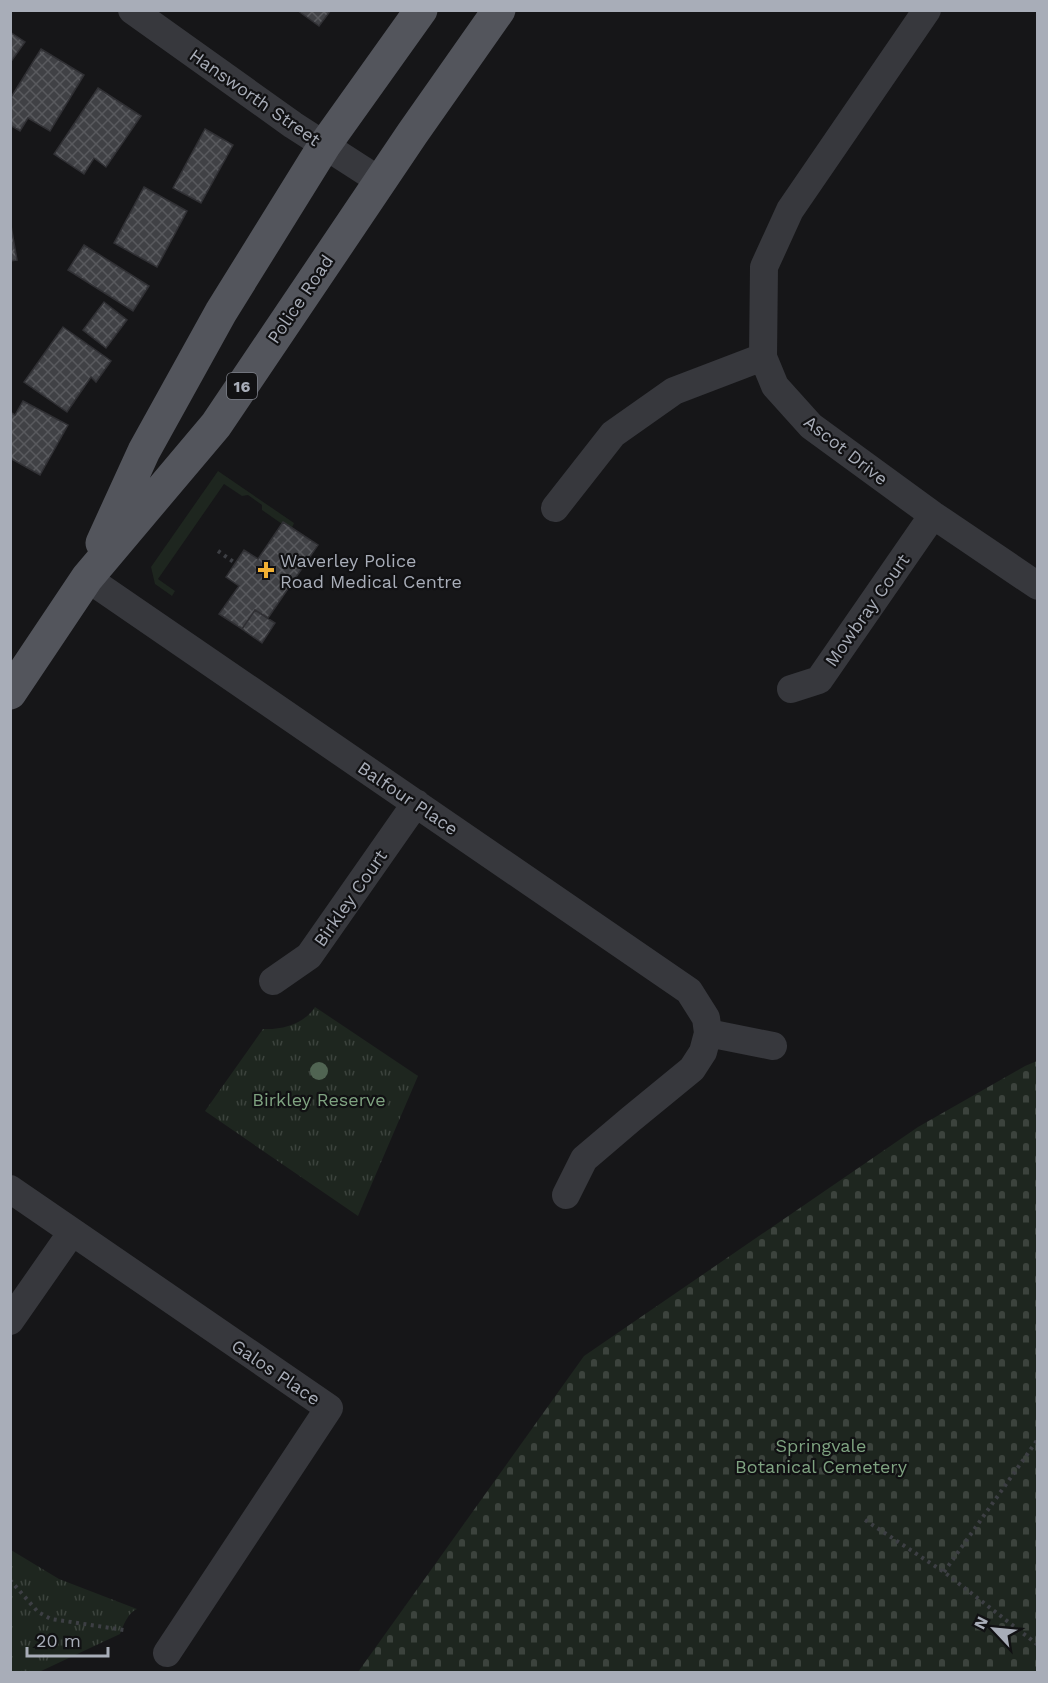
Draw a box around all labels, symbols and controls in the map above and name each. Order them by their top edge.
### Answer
street label: Hansworth Street [186,44,325,150]
street label: Police Road [263,251,337,347]
road number: 16 [227,373,257,399]
street label: Ascot Drive [800,411,892,489]
street label: Mowbray Court [820,549,914,670]
place label: Waverley Police Road Medical Centre [280,550,462,592]
marker: Waverley Police Road Medical Centre [257,561,275,579]
street label: Balfour Place [354,757,462,839]
street label: Birkley Court [309,845,391,950]
park label: Birkley Reserve [252,1089,386,1110]
street label: Galos Place [228,1335,324,1409]
park label: Springvale Botanical Cemetery [735,1435,908,1477]
north arrow [964,1599,1024,1659]
text: N [970,1613,992,1632]
scale bar [27,1620,108,1658]
text: 20 m [36,1630,81,1651]

